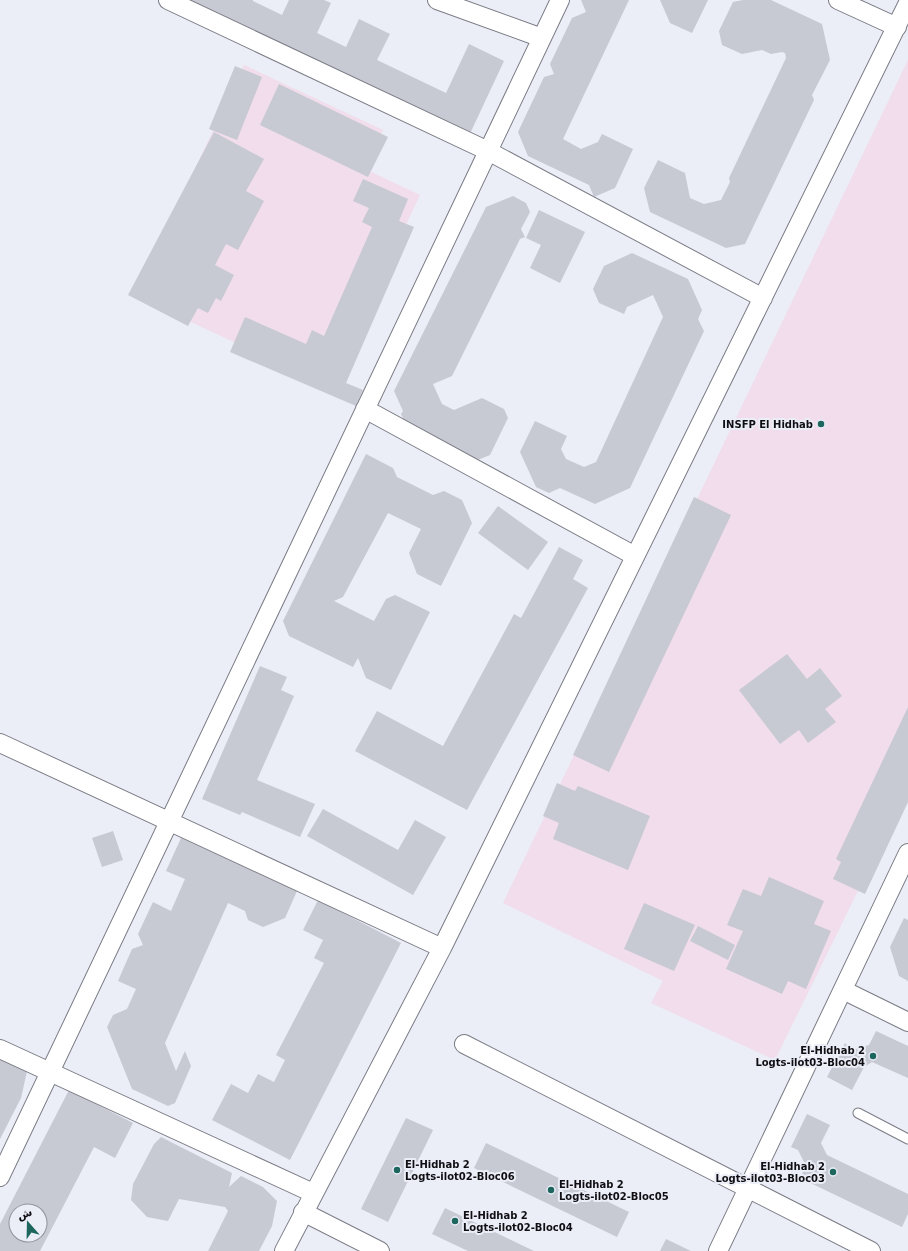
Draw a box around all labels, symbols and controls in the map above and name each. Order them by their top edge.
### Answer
place label: INSFP El Hidhab [722,419,813,430]
marker: INSFP El Hidhab [816,419,826,429]
place label: El-Hidhab 2 Logts-ilot03-Bloc04 [755,1045,865,1068]
marker: El-Hidhab 2 Logts-ilot03-Bloc04 [868,1051,878,1061]
place label: El-Hidhab 2 Logts-ilot02-Bloc06 [405,1159,515,1182]
place label: El-Hidhab 2 Logts-ilot03-Bloc03 [715,1161,825,1184]
marker: El-Hidhab 2 Logts-ilot02-Bloc06 [392,1165,402,1175]
marker: El-Hidhab 2 Logts-ilot03-Bloc03 [828,1167,838,1177]
place label: El-Hidhab 2 Logts-ilot02-Bloc05 [559,1179,669,1202]
marker: El-Hidhab 2 Logts-ilot02-Bloc05 [546,1185,556,1195]
north arrow [8,1203,48,1243]
text: ش [15,1205,34,1223]
place label: El-Hidhab 2 Logts-ilot02-Bloc04 [463,1210,573,1233]
marker: El-Hidhab 2 Logts-ilot02-Bloc04 [450,1216,460,1226]

